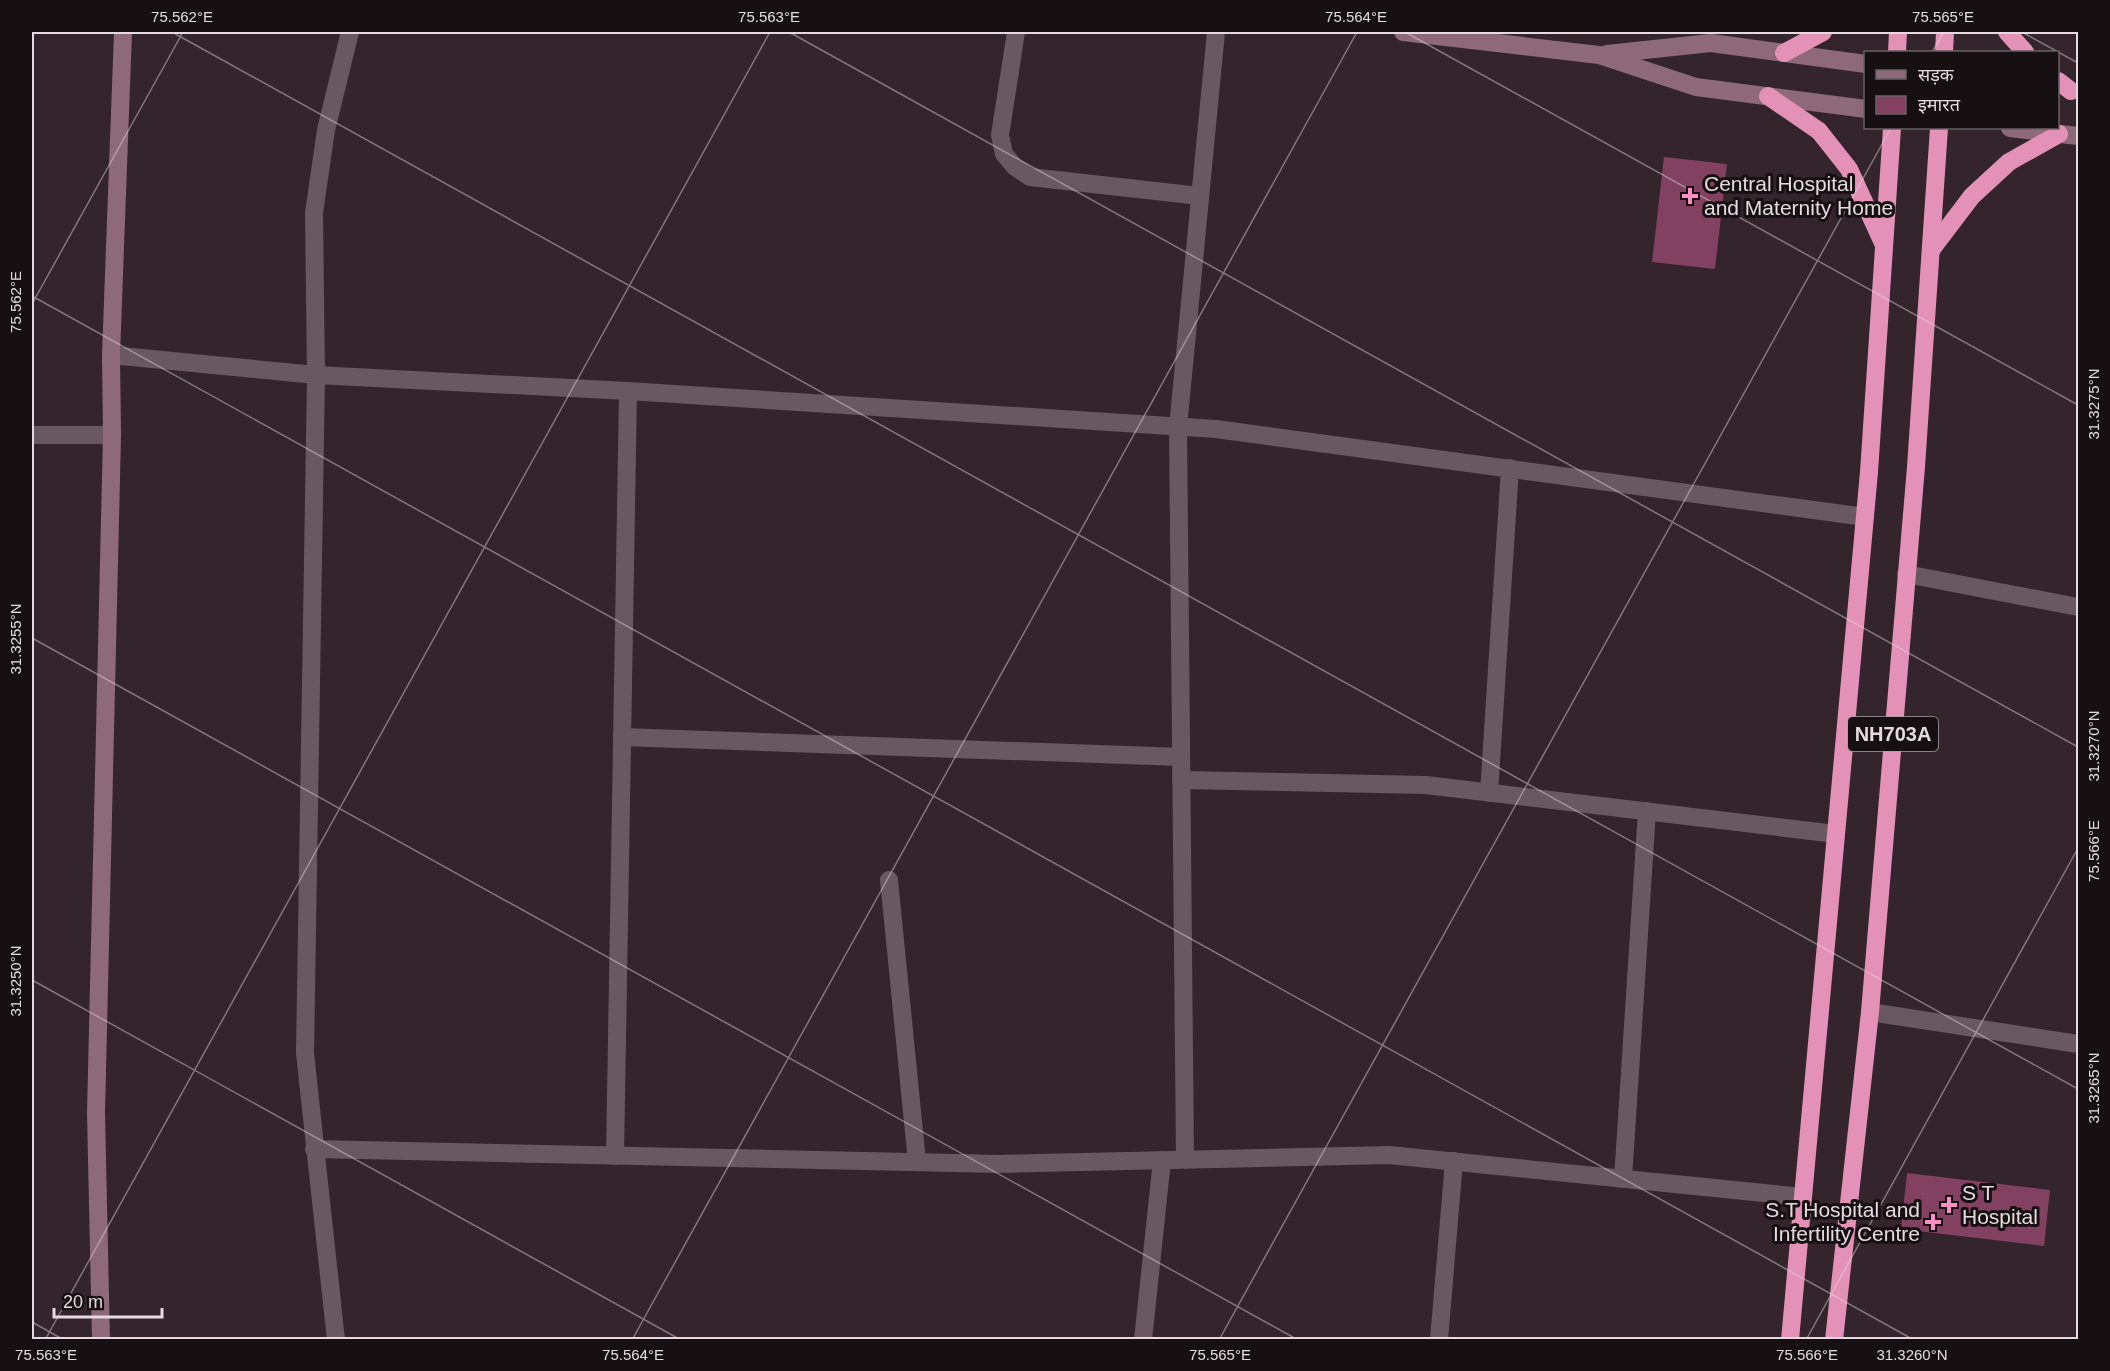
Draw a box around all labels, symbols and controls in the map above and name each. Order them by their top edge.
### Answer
text: 75.562°E [151,8,213,25]
text: 75.563°E [738,8,800,25]
text: 75.564°E [1325,8,1387,25]
text: 75.565°E [1912,8,1974,25]
legend [1864,51,2059,129]
text: सड़क [1918,65,1955,85]
text: इमारत [1918,95,1961,115]
place label: Central Hospital and Maternity Home [1704,172,1893,219]
marker: Central Hospital and Maternity Home [1681,187,1699,205]
text: 75.562°E [7,271,24,333]
text: 31.3275°N [2085,368,2102,440]
text: 31.3255°N [7,603,24,675]
text: 31.3270°N [2085,710,2102,782]
road number: NH703A [1848,717,1938,751]
text: 75.566°E [2085,820,2102,882]
text: 31.3250°N [7,945,24,1017]
text: 31.3265°N [2085,1052,2102,1124]
place label: S T Hospital [1962,1181,2038,1228]
marker: S T Hospital [1940,1196,1958,1214]
place label: S.T Hospital and Infertility Centre [1765,1198,1920,1245]
marker: S.T Hospital and Infertility Centre [1924,1213,1942,1231]
scale bar [54,1281,162,1319]
text: 20 m [63,1292,103,1312]
text: 75.563°E [15,1346,77,1363]
text: 75.564°E [602,1346,664,1363]
text: 75.565°E [1189,1346,1251,1363]
text: 75.566°E [1776,1346,1838,1363]
text: 31.3260°N [1876,1346,1948,1363]

